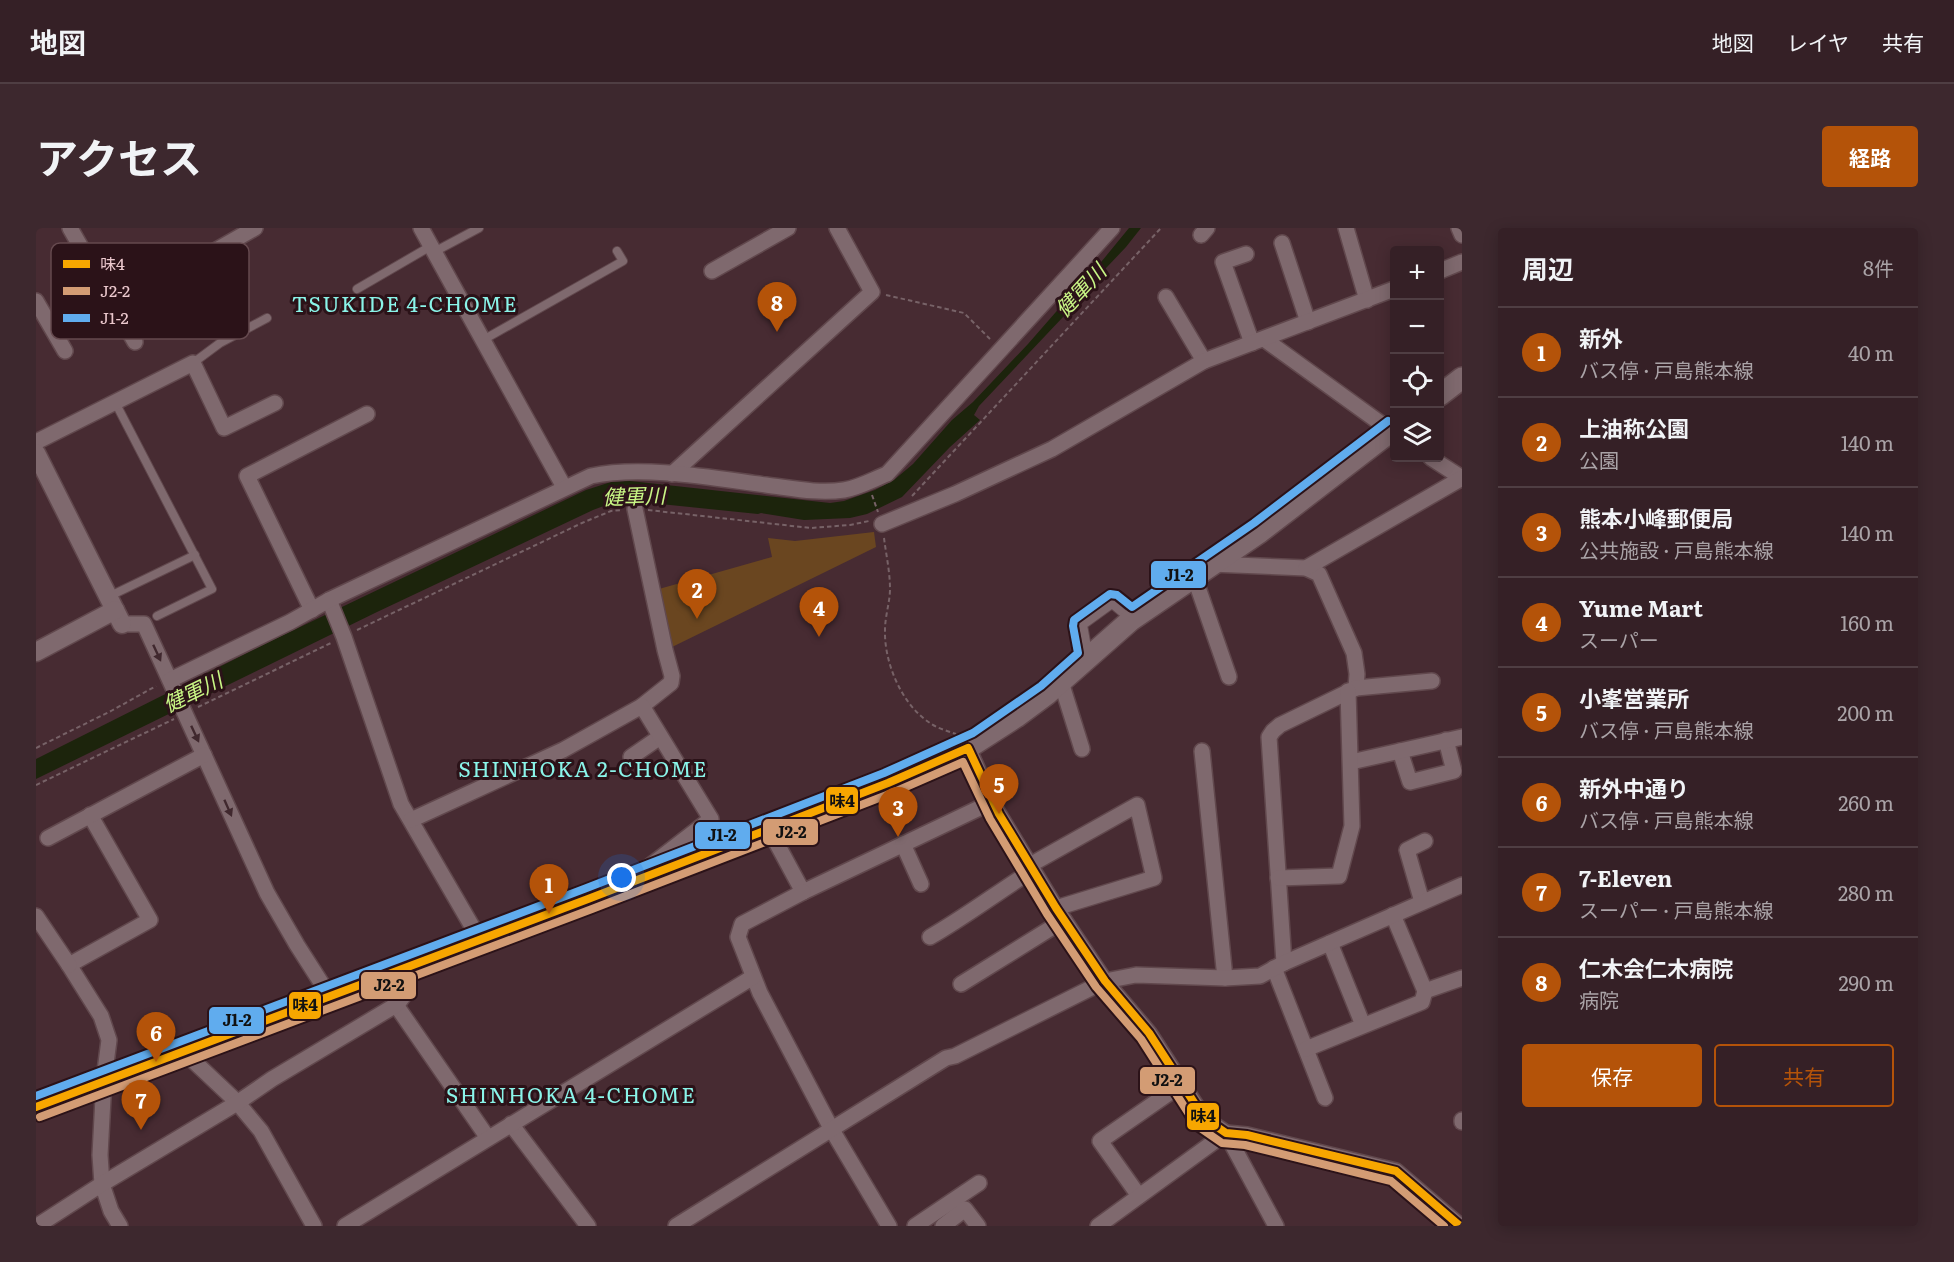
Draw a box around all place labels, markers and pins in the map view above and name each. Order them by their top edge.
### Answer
pin: 8 [758,282,796,332]
pin: 2 [678,570,716,619]
pin: 4 [800,588,838,637]
pin: 5 [980,764,1018,814]
pin: 3 [878,788,918,837]
pin: 1 [530,864,568,914]
pin: 6 [136,1012,176,1062]
pin: 7 [122,1080,160,1130]

